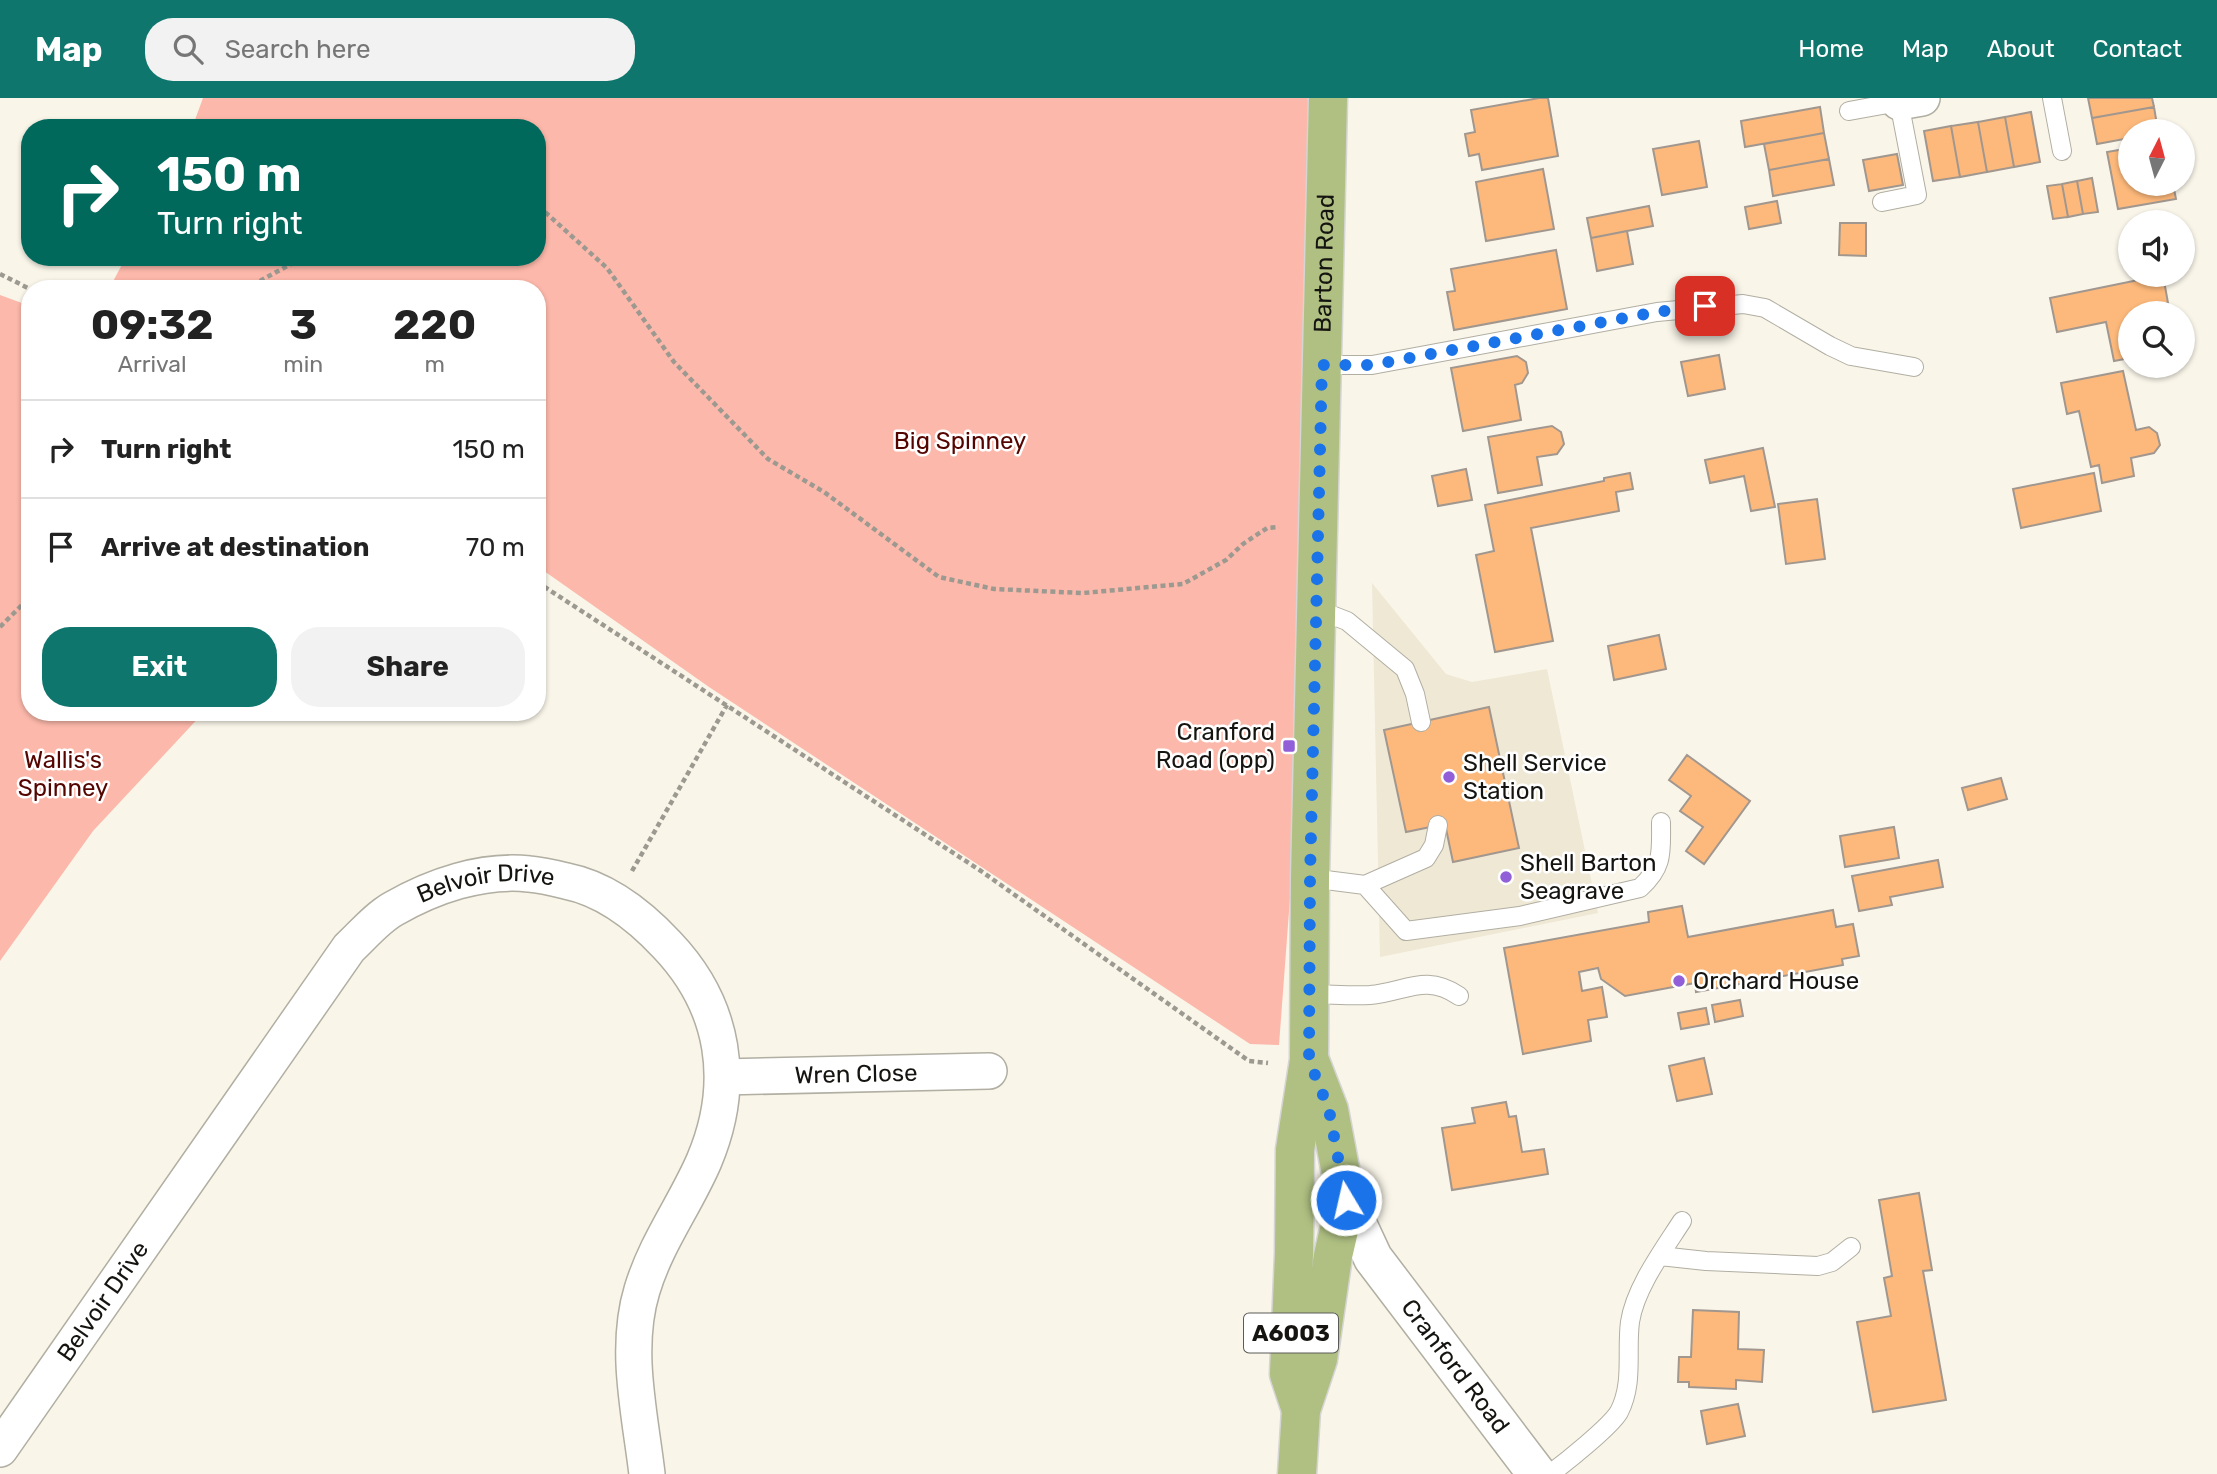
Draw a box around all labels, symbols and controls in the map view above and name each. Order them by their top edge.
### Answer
search box [145,18,635,81]
text: Map [35,30,103,69]
icon: search [169,30,207,68]
text: Search here [225,34,370,65]
text: Home [1798,35,1864,63]
text: Map [1902,35,1949,63]
text: About [1987,35,2055,63]
text: Contact [2093,35,2182,63]
north arrow [2118,119,2194,196]
map controls [2118,119,2195,378]
text: 150 m [157,145,302,203]
icon: right [42,147,133,238]
street label: Barton Road [1309,194,1340,333]
text: Turn right [157,204,302,242]
button: sound [2118,210,2195,287]
pin [1675,276,1735,336]
icon: arrive [1686,287,1724,325]
text: 09:32 [91,300,214,350]
text: 3 [289,300,317,350]
text: 220 [393,300,476,350]
button: search [2118,301,2195,378]
text: Arrival [118,350,187,378]
text: min [283,350,323,378]
text: m [424,350,445,378]
park label: Big Spinney [894,427,1026,455]
icon: right [42,430,80,468]
text: Turn right [101,434,231,465]
text: 150 m [452,434,525,465]
icon: arrive [42,528,80,566]
text: Arrive at destination [101,532,369,563]
text: 70 m [466,532,525,563]
button: Exit [42,627,277,707]
button: Share [291,627,525,707]
place label: Cranford Road (opp) [1156,718,1275,774]
marker: Cranford Road (opp) [1281,738,1297,754]
park label: Wallis's Spinney [18,746,108,802]
place label: Shell Service Station [1463,749,1607,805]
marker: Shell Service Station [1441,769,1457,785]
place label: Shell Barton Seagrave [1520,849,1657,905]
street label: Belvoir Drive [413,859,557,909]
marker: Shell Barton Seagrave [1498,869,1514,885]
place label: Orchard House [1693,967,1859,995]
marker: Orchard House [1671,973,1687,989]
street label: Wren Close [794,1059,918,1089]
position arrow [1309,1163,1383,1237]
street label: Belvoir Drive [51,1236,154,1367]
street label: Cranford Road [1395,1294,1515,1439]
road number: A6003 [1244,1314,1338,1352]

